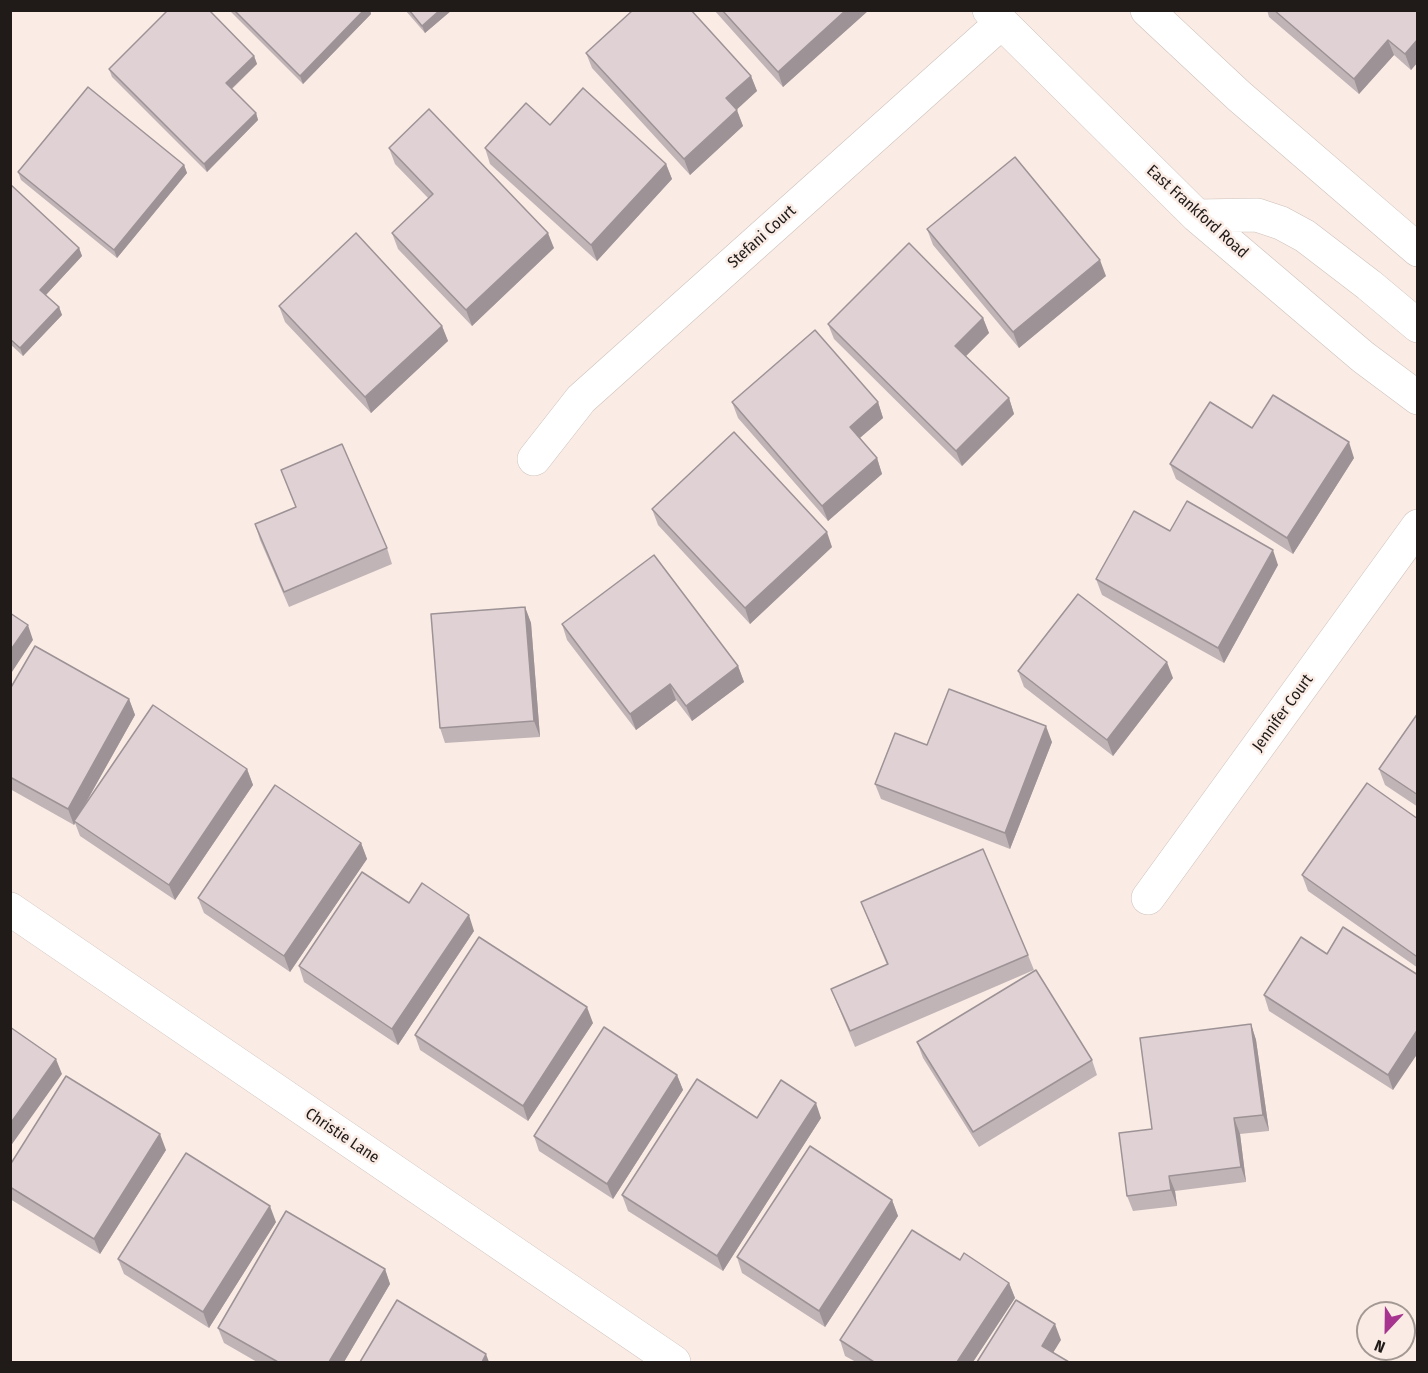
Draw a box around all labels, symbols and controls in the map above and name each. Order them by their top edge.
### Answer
street label: East Frankford Road [1142,161,1252,263]
street label: Stefani Court [724,201,800,273]
street label: Jennifer Court [1249,671,1317,755]
street label: Christie Lane [301,1104,383,1168]
north arrow [1356,1301,1416,1361]
text: N [1372,1336,1388,1357]

